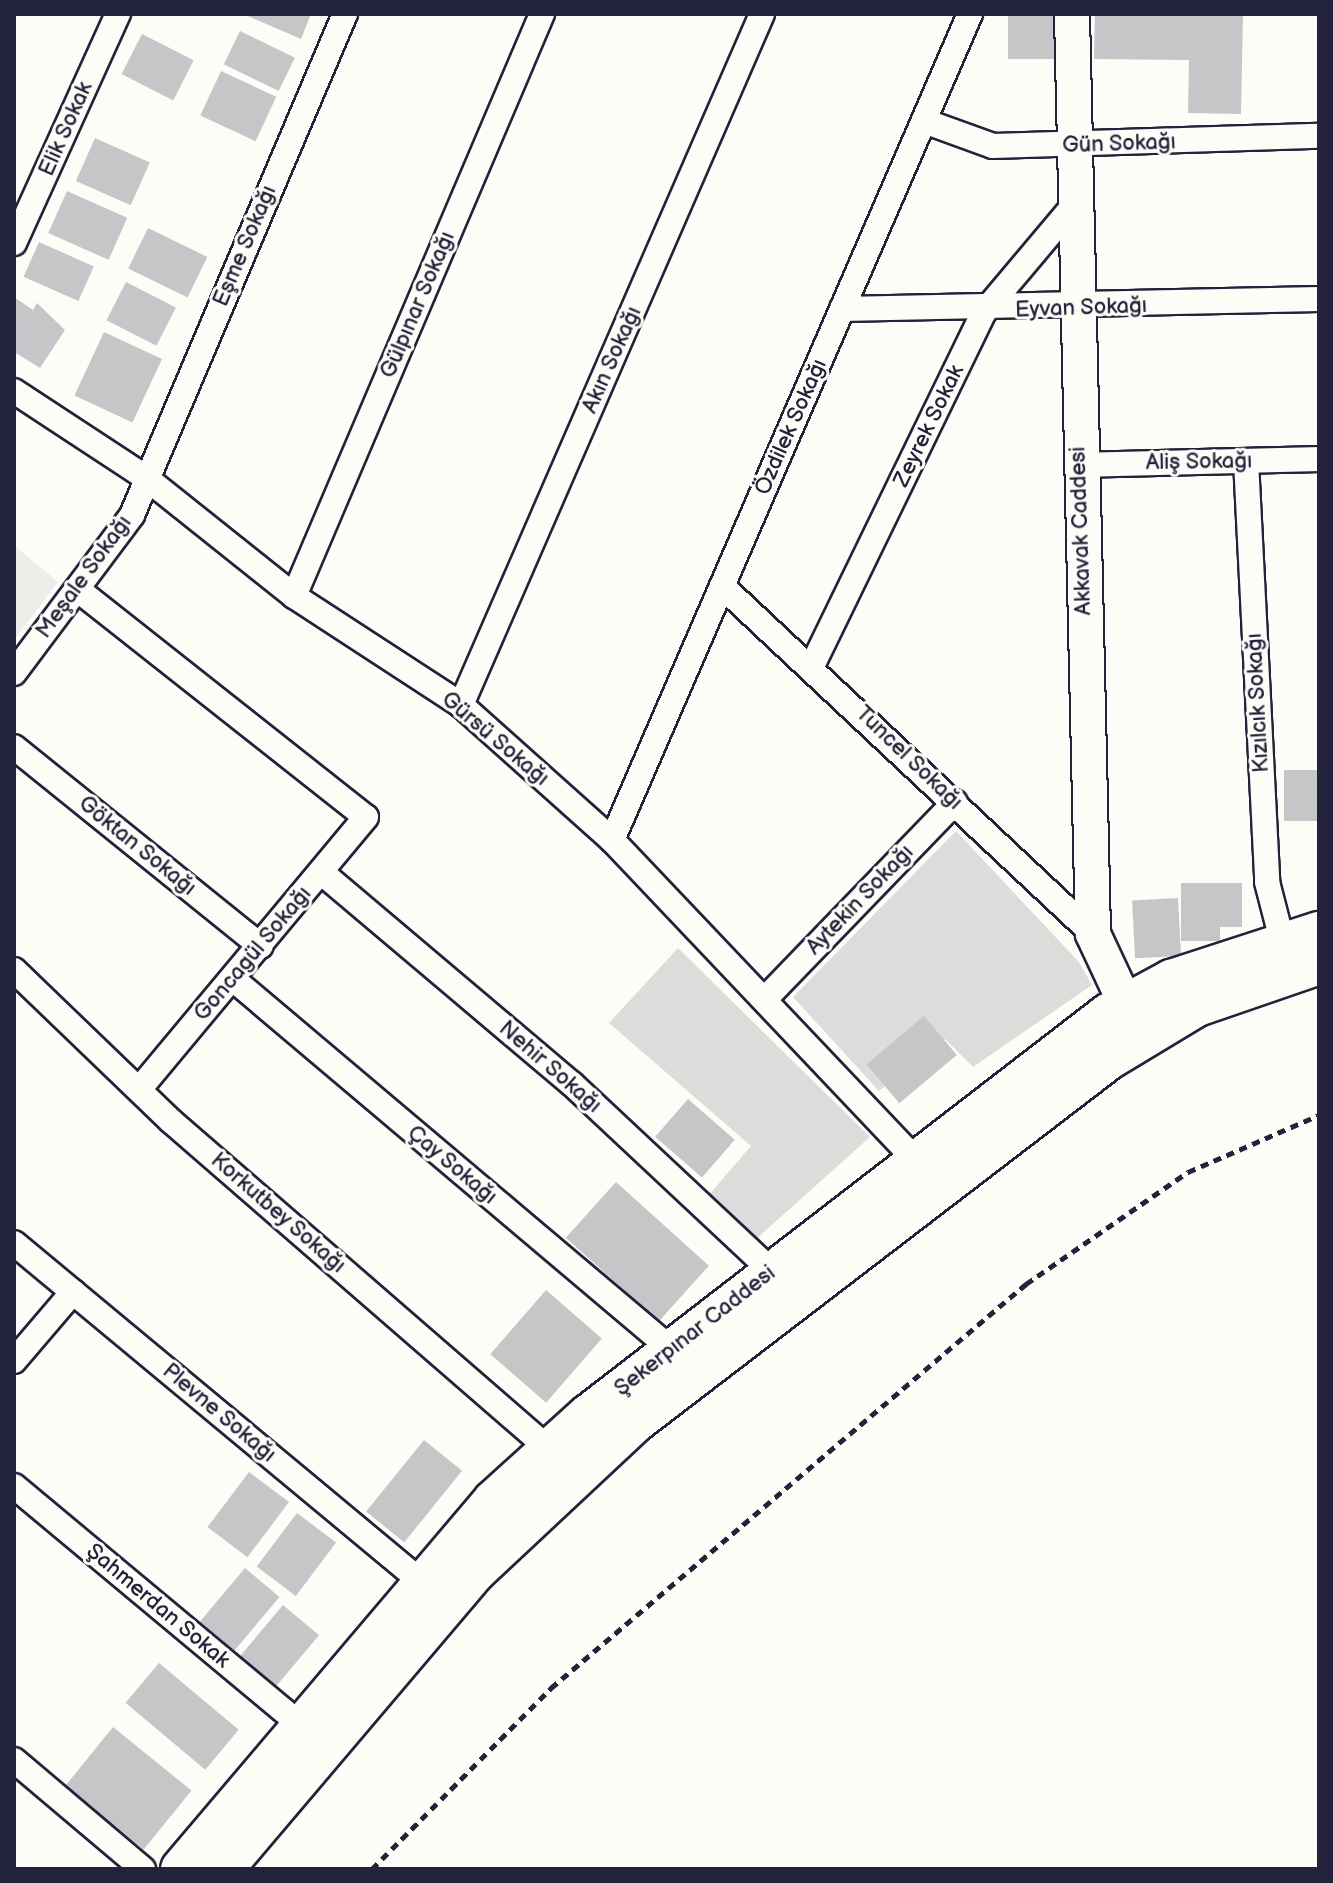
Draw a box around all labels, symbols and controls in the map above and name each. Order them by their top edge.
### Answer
street label: Elik Sokak [33,78,99,180]
street label: Gün Sokağı [1062,129,1176,159]
street label: Eşme Sokağı [208,181,282,311]
street label: Gülpınar Sokağı [375,228,461,382]
street label: Eyvan Sokağı [1014,292,1148,324]
street label: Akın Sokağı [577,302,647,418]
street label: Özdilek Sokağı [749,355,833,499]
street label: Zeyrek Sokak [888,360,970,492]
street label: Akkavak Caddesi [1065,446,1097,616]
street label: Aliş Sokağı [1145,448,1253,476]
street label: Meşale Sokağı [31,510,137,644]
street label: Kızılcık Sokağı [1241,632,1275,774]
street label: Gürsü Sokağı [436,686,554,792]
street label: Tuncel Sokağı [850,700,968,816]
street label: Göktan Sokağı [73,790,201,902]
street label: Aytekin Sokağı [801,839,919,961]
street label: Goncagül Sokağı [189,881,317,1027]
street label: Nehir Sokağı [493,1015,607,1119]
street label: Çay Sokağı [401,1119,503,1211]
street label: Korkutbey Sokağı [205,1147,351,1279]
street label: Şekerpınar Caddesi [609,1260,781,1402]
street label: Plevne Sokağı [157,1358,281,1468]
street label: Şahmerdan Sokak [81,1538,235,1674]

